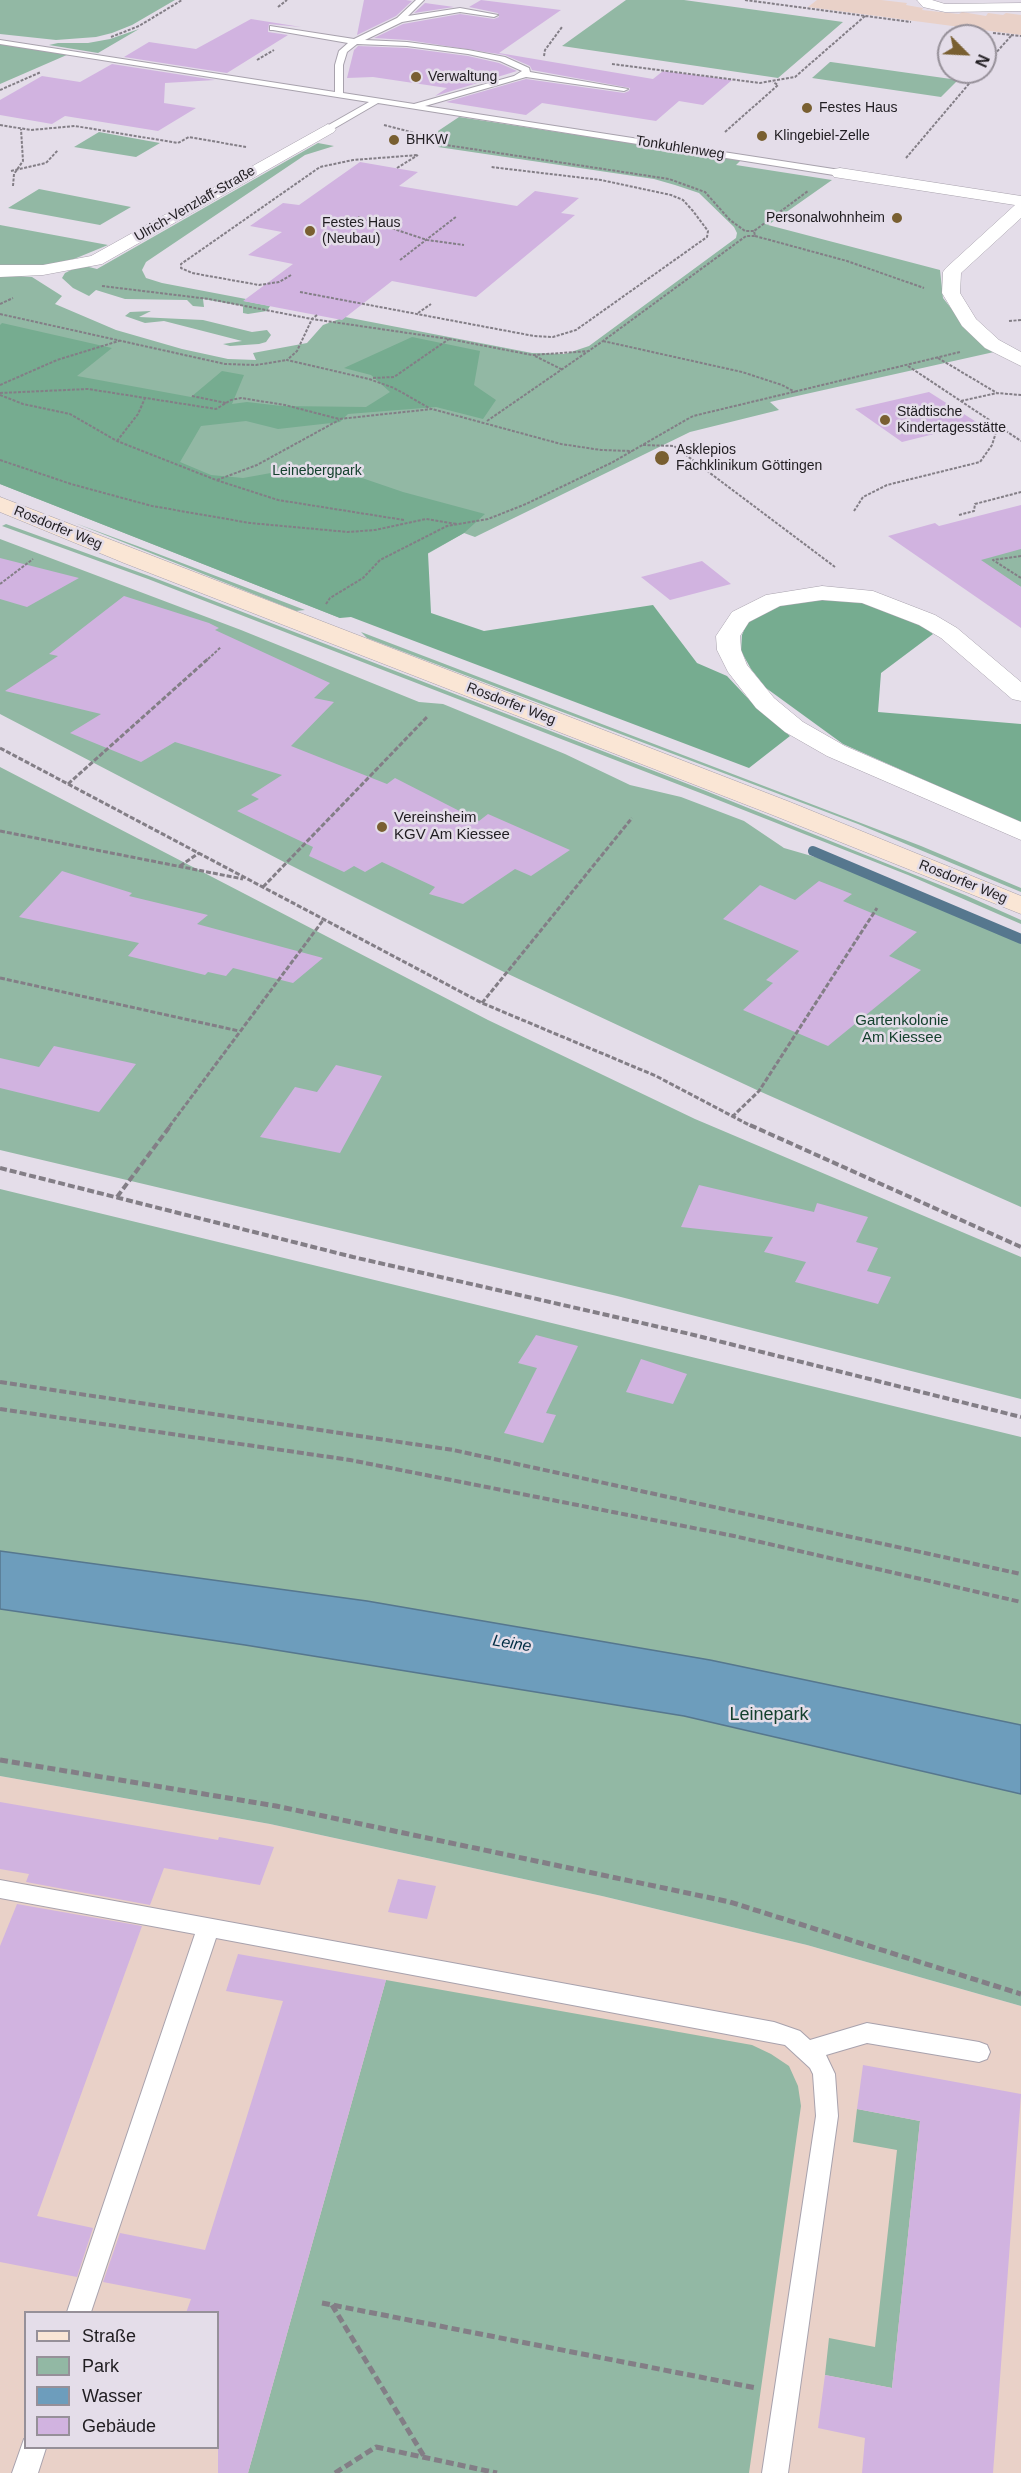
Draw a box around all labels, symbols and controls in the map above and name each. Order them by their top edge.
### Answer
north arrow [937,24,997,84]
text: N [972,52,992,69]
place label: Verwaltung [428,69,497,85]
marker: Verwaltung [409,70,423,84]
place label: Festes Haus [819,100,898,116]
marker: Festes Haus [800,101,814,115]
place label: Klingebiel-Zelle [774,128,870,144]
marker: Klingebiel-Zelle [755,129,769,143]
place label: BHKW [406,132,448,148]
marker: BHKW [387,133,401,147]
street label: Tonkuhlenweg [634,133,726,163]
street label: Ulrich-Venzlaff-Straße [132,163,258,245]
place label: Personalwohnheim [766,210,885,226]
marker: Personalwohnheim [890,211,904,225]
place label: Festes Haus (Neubau) [322,215,401,248]
marker: Festes Haus (Neubau) [303,224,317,238]
place label: Städtische Kindertagesstätte [897,404,1006,436]
marker: Städtische Kindertagesstätte [878,413,892,427]
place label: Asklepios Fachklinikum Göttingen [676,442,822,474]
marker: Asklepios Fachklinikum Göttingen [653,449,671,467]
park label: Leinebergpark [272,463,362,479]
street label: Rosdorfer Weg [11,503,105,553]
street label: Rosdorfer Weg [464,679,558,729]
place label: Vereinsheim KGV Am Kiessee [394,809,510,844]
marker: Vereinsheim KGV Am Kiessee [375,820,389,834]
street label: Rosdorfer Weg [916,857,1010,907]
park label: Gartenkolonie Am Kiessee [855,1012,949,1047]
water label: Leine [491,1631,533,1657]
park label: Leinepark [729,1704,809,1726]
legend [24,2311,219,2449]
text: Straße [82,2326,136,2346]
text: Park [82,2356,119,2376]
text: Wasser [82,2386,142,2406]
text: Gebäude [82,2416,156,2436]

